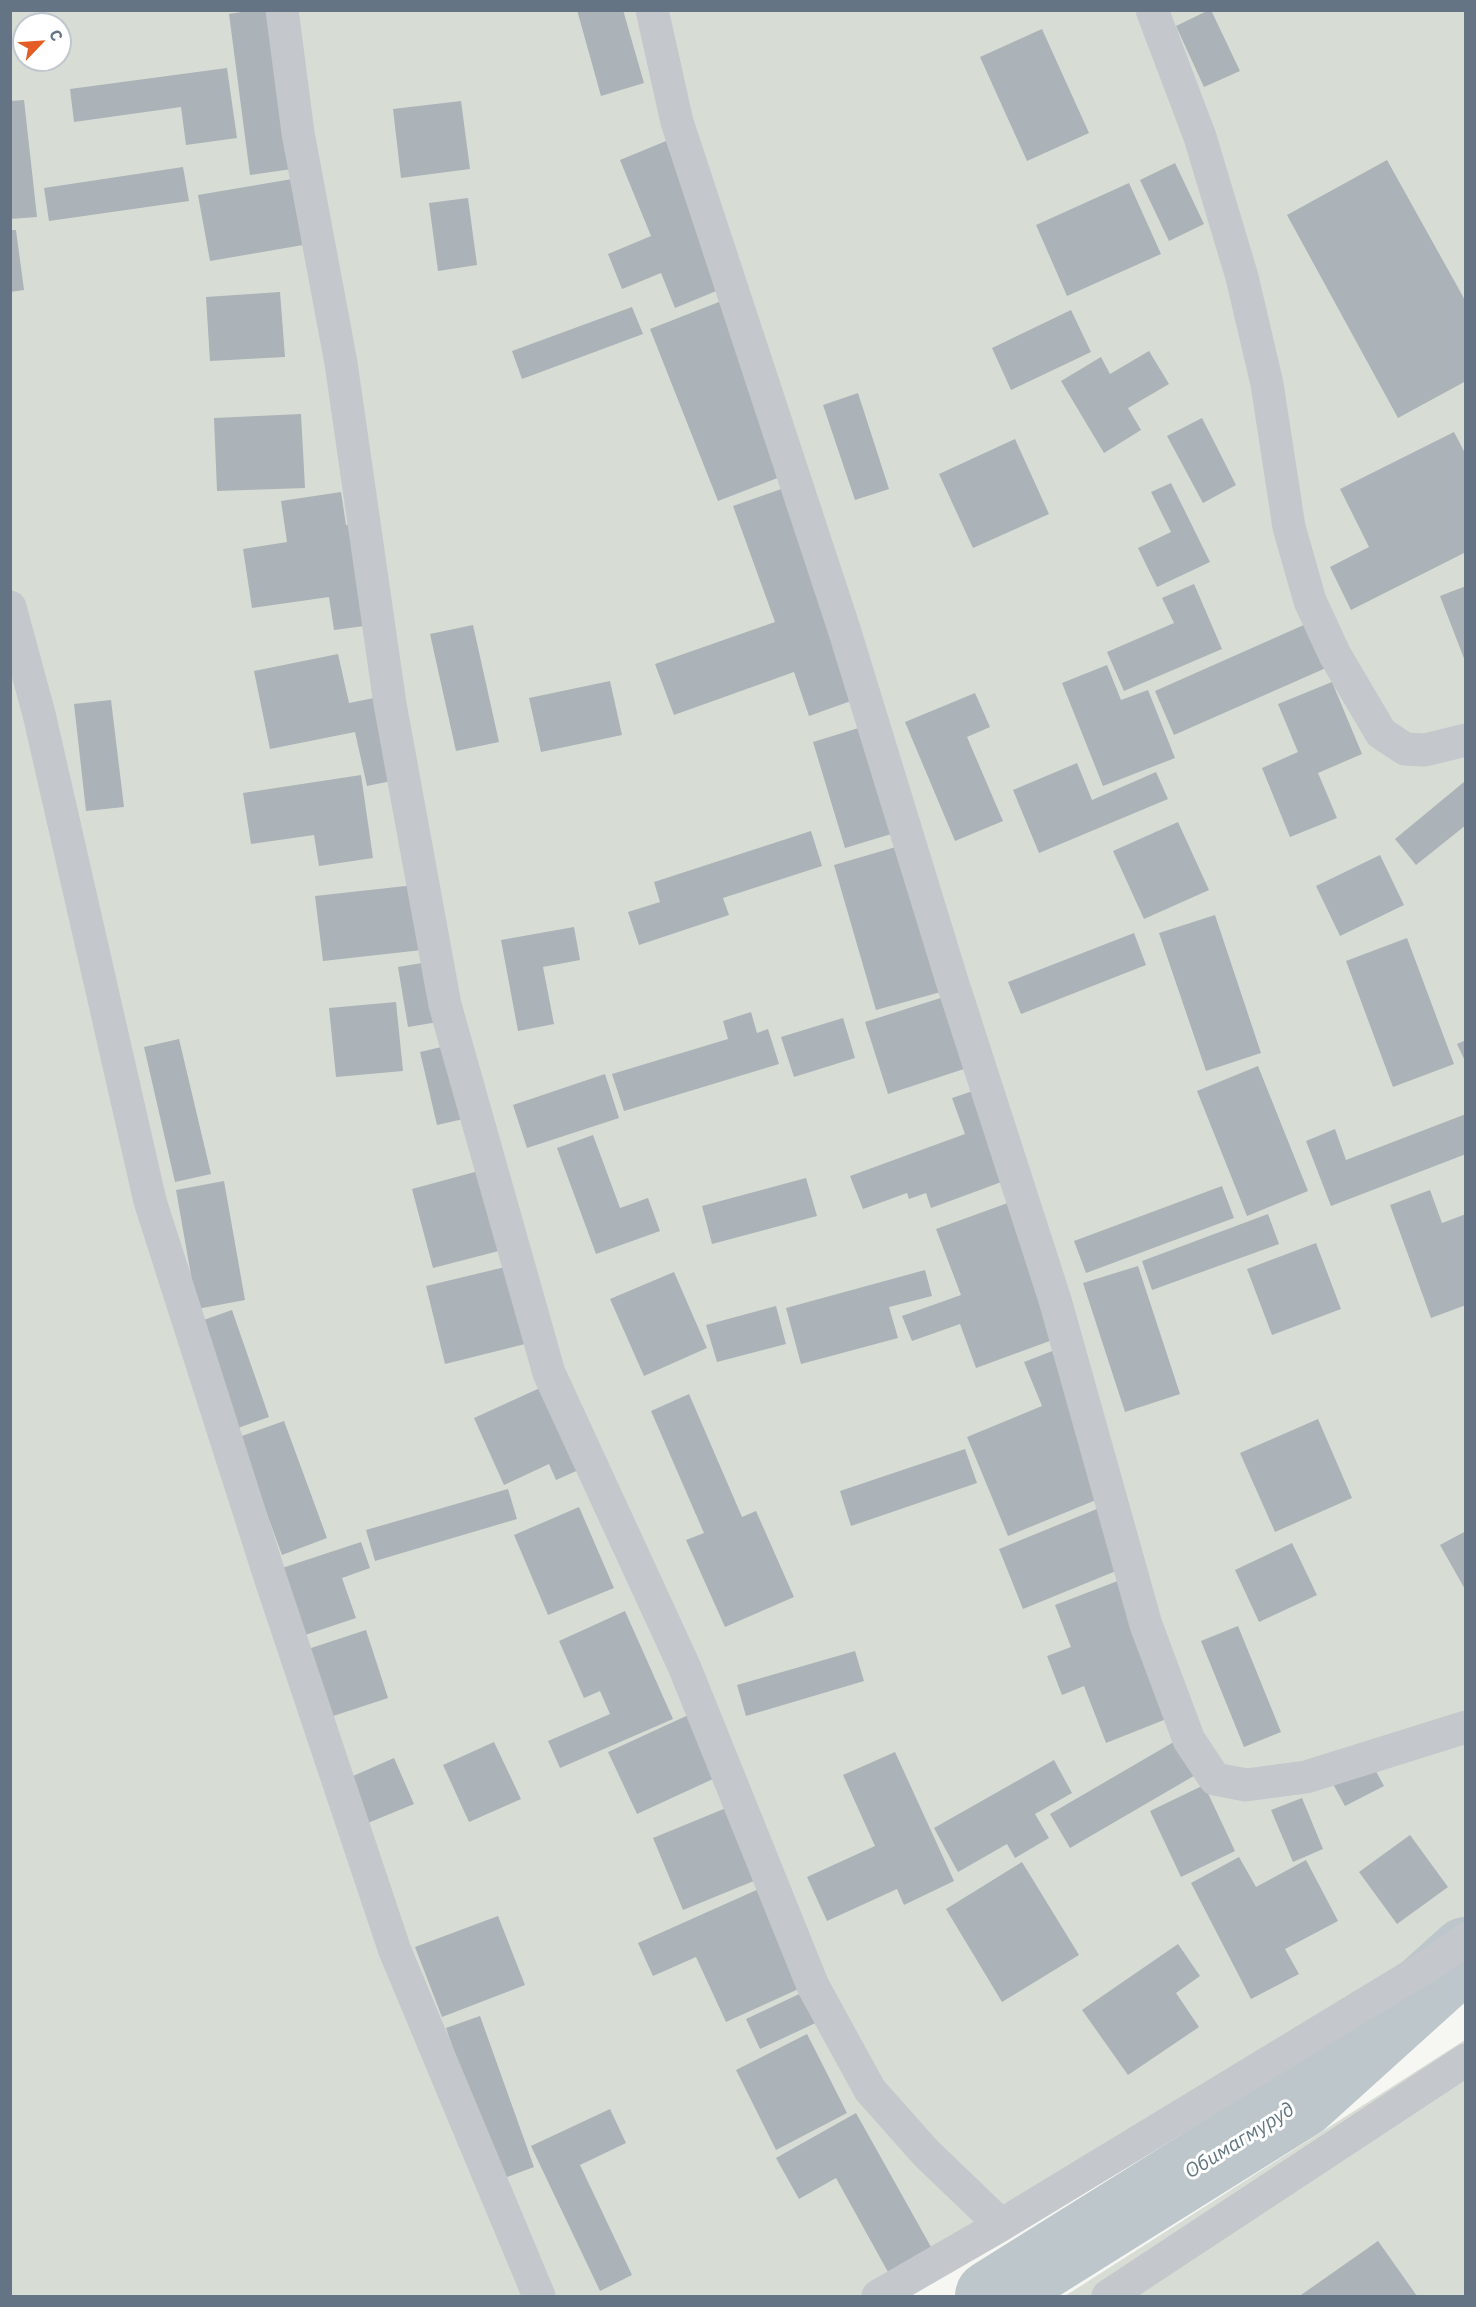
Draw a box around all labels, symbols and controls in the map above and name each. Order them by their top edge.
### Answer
north arrow [12,12,72,72]
text: С [45,26,68,44]
water label: Обимагмуруд [1181,2098,1299,2184]

